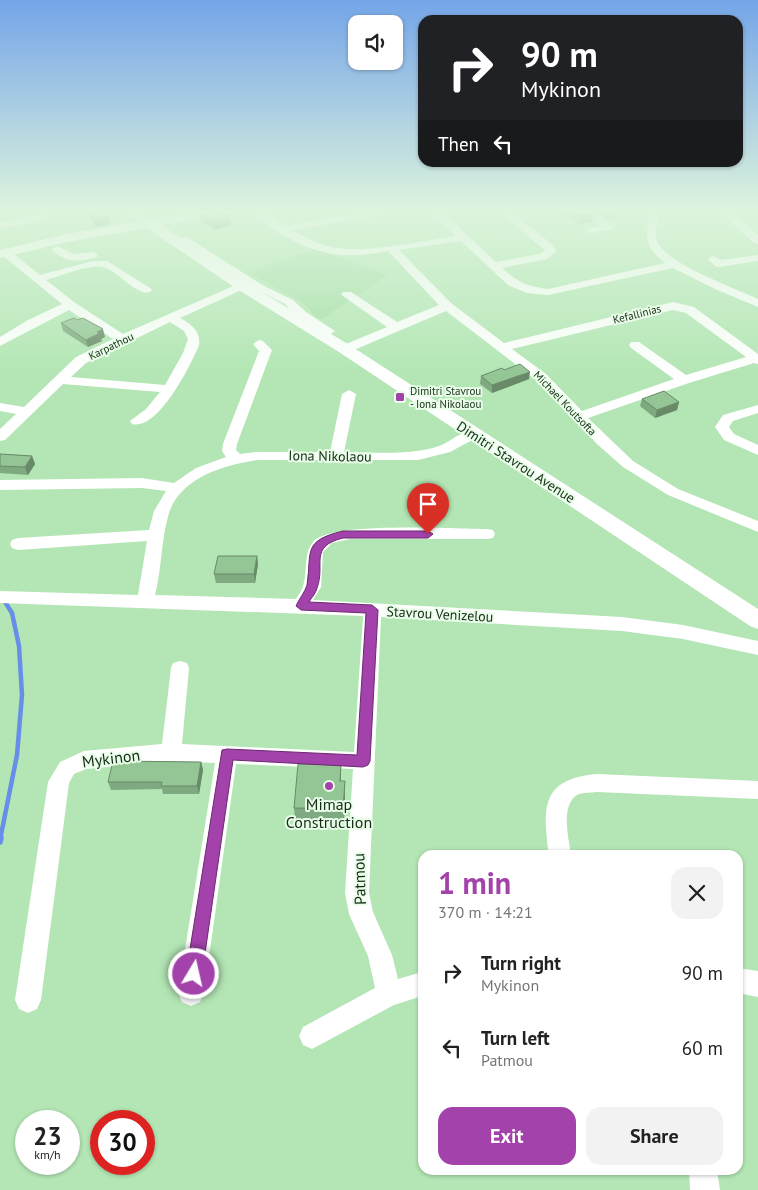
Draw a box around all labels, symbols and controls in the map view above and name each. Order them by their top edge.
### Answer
map controls [348,15,403,70]
button: sound [348,15,403,70]
text: 90 m [521,31,598,77]
icon: right [438,35,503,100]
text: Mykinon [521,75,601,103]
icon: left [489,130,517,158]
text: Then [438,132,479,156]
street label: Kefallinias [611,301,663,327]
street label: Karpathou [86,329,136,363]
street label: Michael Koutsofta [531,368,599,438]
place label: Dimitri Stavrou - Iona Nikolaou [410,384,481,411]
marker: Dimitri Stavrou - Iona Nikolaou [394,391,406,403]
street label: Dimitri Stavrou Avenue [453,417,579,507]
street label: Iona Nikolaou [288,446,372,466]
pin [407,483,449,534]
icon: arrive [414,490,442,518]
street label: Stavrou Venizelou [386,602,494,626]
street label: Mykinon [81,745,141,771]
marker: Mimap Construction [323,780,335,792]
place label: Mimap Construction [286,794,372,832]
street label: Patmou [348,853,370,905]
text: 1 min [438,863,511,902]
button: close [671,867,723,919]
text: 370 m · 14:21 [438,902,533,922]
position arrow [167,947,219,999]
text: Turn right [481,951,561,975]
icon: right [438,959,466,987]
text: 90 m [682,961,723,985]
text: Mykinon [481,975,539,995]
text: Turn left [481,1026,550,1050]
icon: left [438,1034,466,1062]
text: 60 m [682,1036,723,1060]
text: Patmou [481,1050,533,1070]
button: Exit [438,1107,576,1165]
button: Share [586,1107,723,1165]
speed limit sign: 30 [90,1110,155,1175]
text: 23 [33,1120,62,1152]
text: km/h [34,1147,61,1162]

